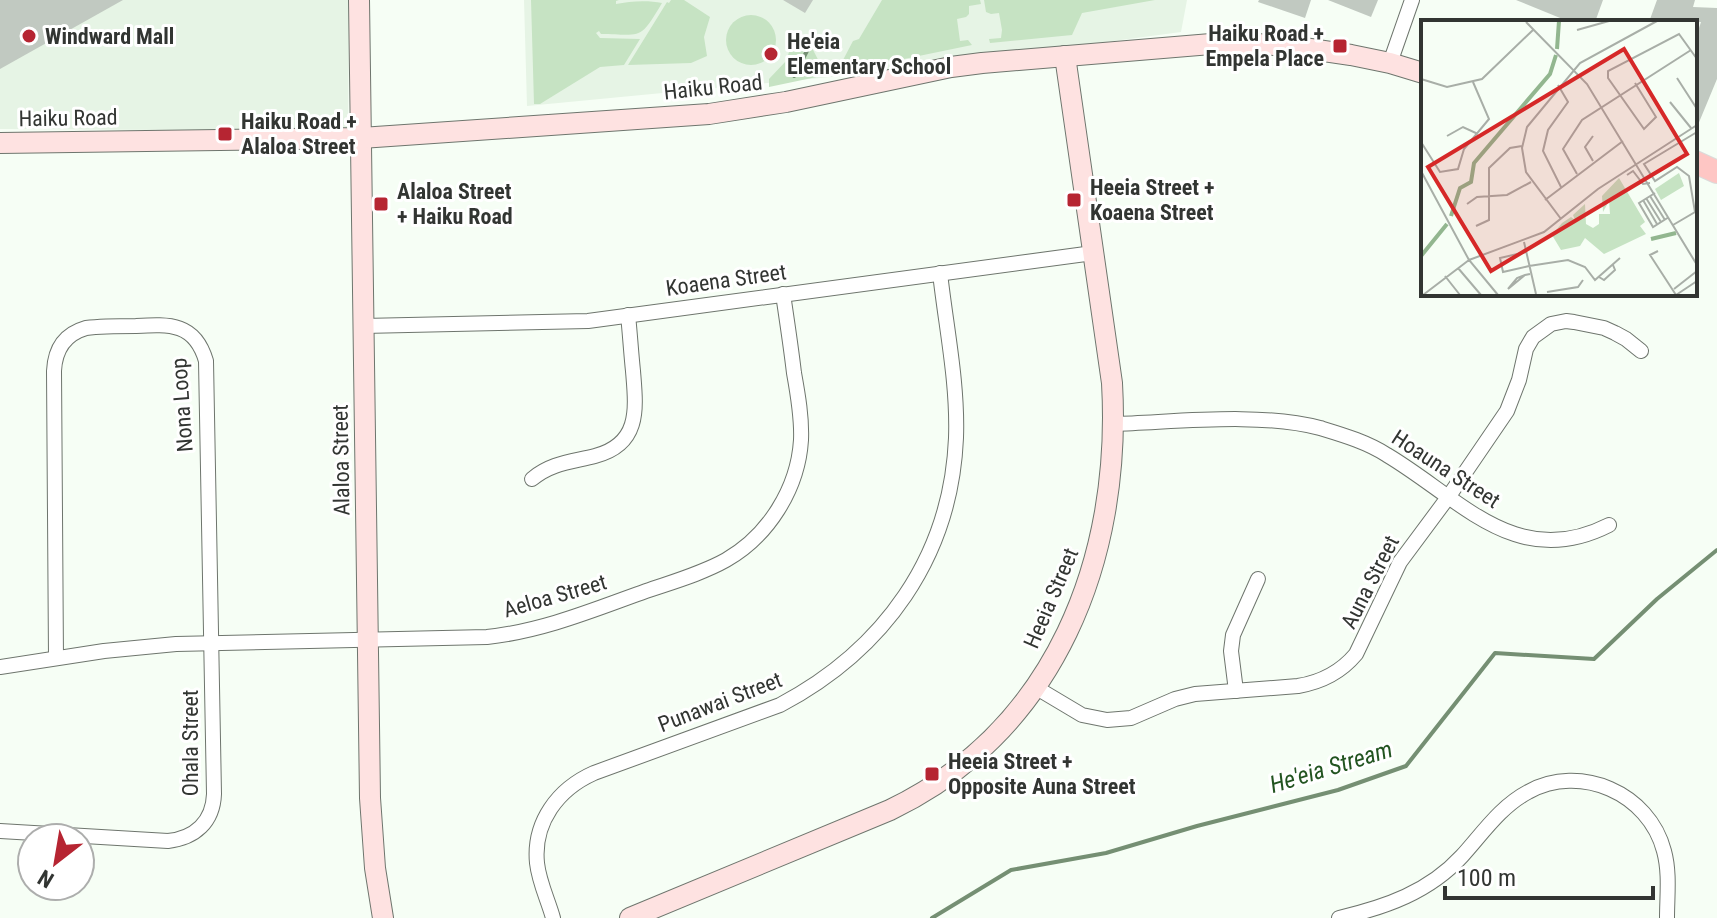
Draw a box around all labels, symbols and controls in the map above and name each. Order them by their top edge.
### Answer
inset map [1421,20,1697,296]
place label: Haiku Road + Empela Place [1205,21,1324,71]
place label: Windward Mall [45,24,174,49]
marker: Windward Mall [20,27,38,45]
place label: He'eia Elementary School [787,29,951,79]
marker: Haiku Road + Empela Place [1331,37,1349,55]
marker: He'eia Elementary School [762,45,780,63]
street label: Haiku Road [662,69,764,105]
street label: Haiku Road [18,105,118,131]
place label: Haiku Road + Alaloa Street [241,109,357,159]
marker: Haiku Road + Alaloa Street [216,125,234,143]
place label: Heeia Street + Koaena Street [1090,175,1215,225]
place label: Alaloa Street + Haiku Road [397,179,513,229]
marker: Heeia Street + Koaena Street [1065,191,1083,209]
marker: Alaloa Street + Haiku Road [372,195,390,213]
street label: Koaena Street [664,259,788,301]
street label: Nona Loop [166,357,198,453]
street label: Alaloa Street [328,404,354,516]
street label: Hoauna Street [1387,425,1505,513]
street label: Auna Street [1336,531,1404,633]
street label: Heeia Street [1019,544,1083,652]
street label: Aeloa Street [500,569,610,623]
street label: Punawai Street [655,667,785,737]
street label: Ohala Street [178,690,203,796]
water label: He'eia Stream [1266,735,1396,799]
place label: Heeia Street + Opposite Auna Street [948,749,1136,799]
marker: Heeia Street + Opposite Auna Street [923,765,941,783]
north arrow [16,822,96,902]
scale bar [1445,850,1653,900]
text: 100 m [1457,864,1516,892]
text: N [34,865,58,893]

